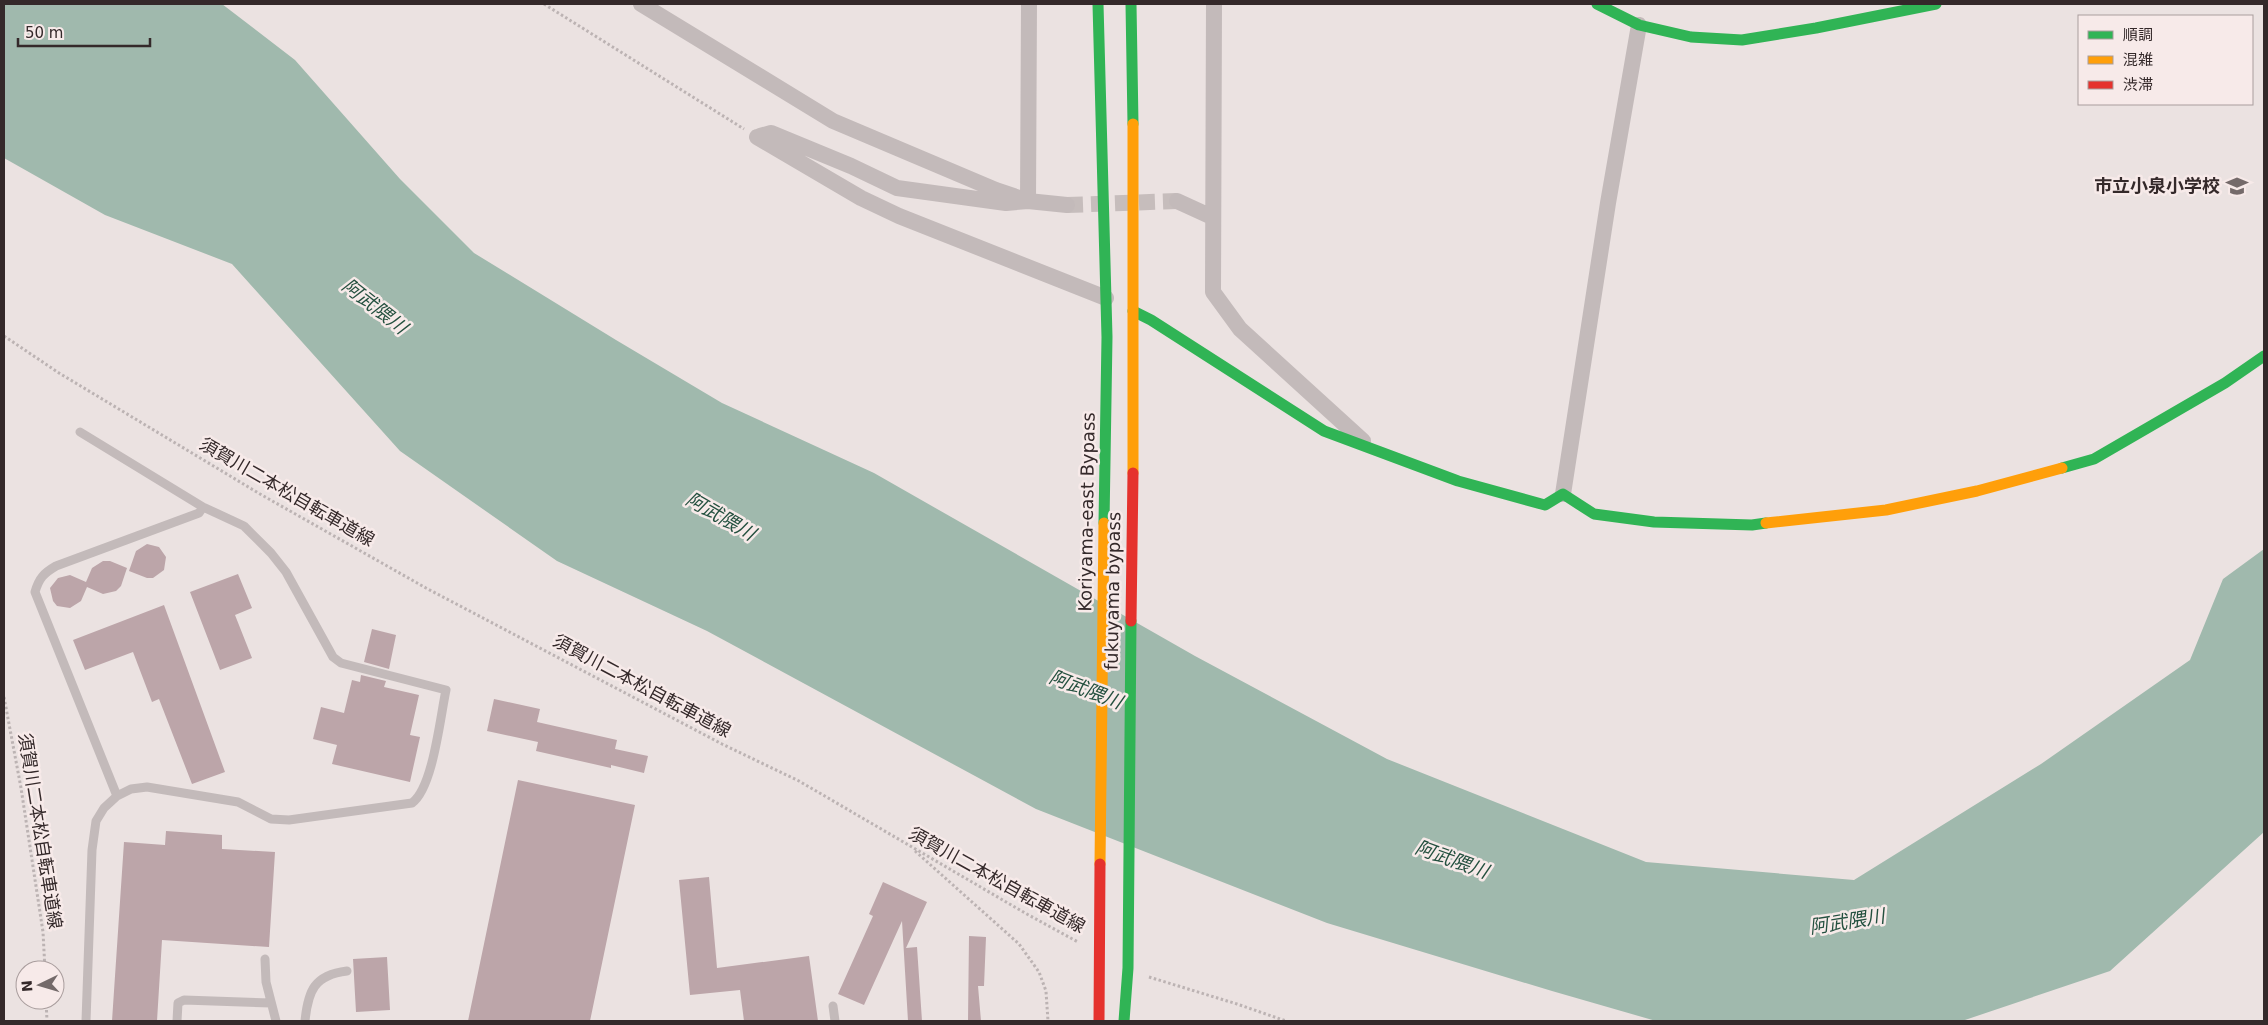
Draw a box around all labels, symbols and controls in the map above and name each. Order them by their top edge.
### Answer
scale bar [18,15,150,47]
legend [2078,15,2253,105]
text: 50 m [25,24,63,42]
text: 順調 [2123,26,2153,44]
text: 混雑 [2123,51,2153,69]
text: 渋滞 [2123,76,2153,94]
school or university icon: 市立小泉小学校 [2224,173,2250,199]
place label: 市立小泉小学校 [2094,175,2220,196]
water label: 阿武隈川 [338,274,413,339]
street label: Koriyama-east Bypass [1074,412,1099,612]
street label: 須賀川二本松自転車道線 [196,433,378,550]
water label: 阿武隈川 [683,487,761,546]
street label: fukuyama bypass [1101,512,1124,670]
street label: 須賀川二本松自転車道線 [550,630,735,741]
water label: 阿武隈川 [1047,665,1127,714]
street label: 須賀川二本松自転車道線 [15,731,66,930]
street label: 須賀川二本松自転車道線 [906,822,1089,937]
water label: 阿武隈川 [1413,836,1493,883]
water label: 阿武隈川 [1808,904,1888,938]
north arrow [15,960,65,1010]
text: N [19,980,36,993]

